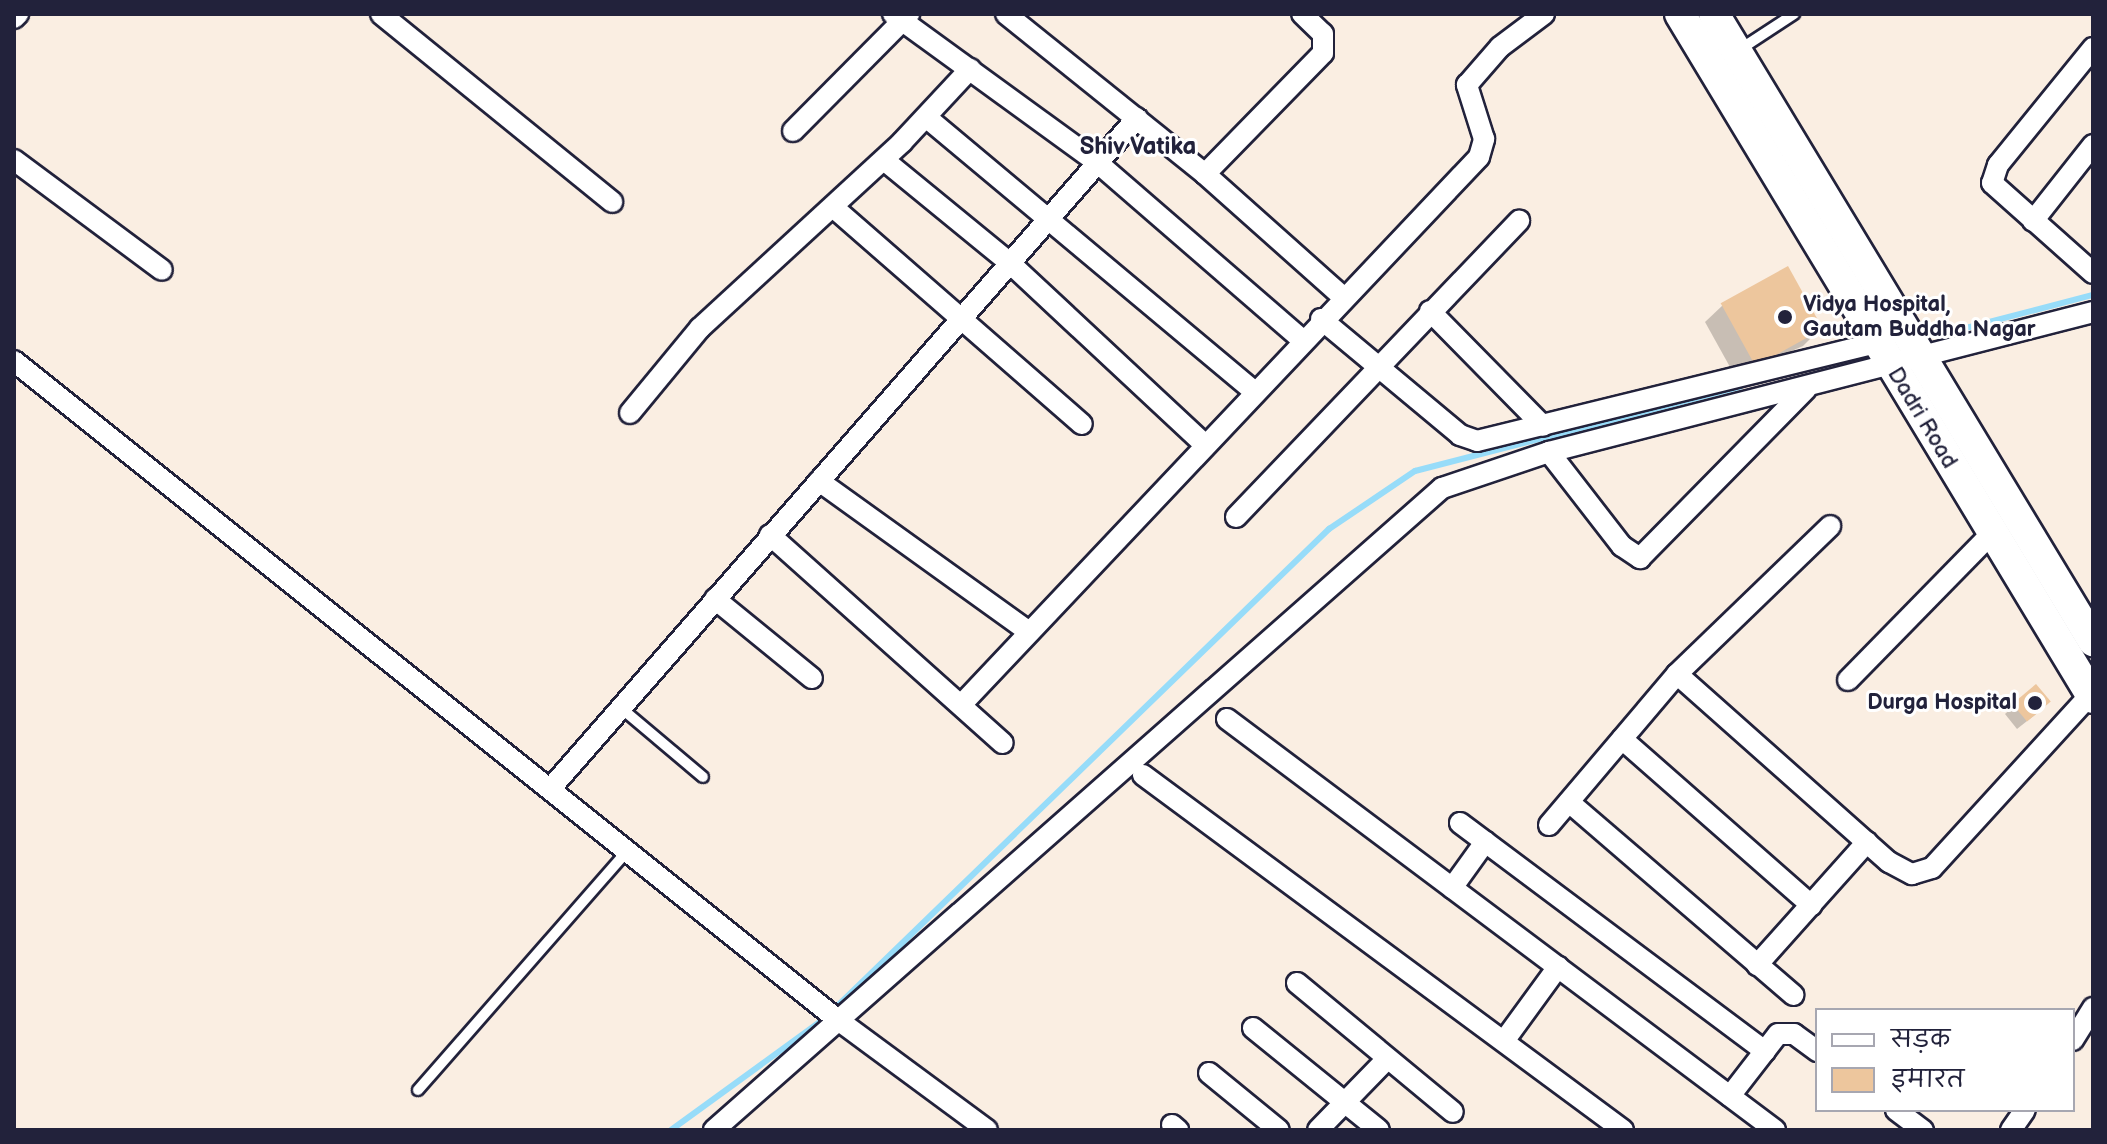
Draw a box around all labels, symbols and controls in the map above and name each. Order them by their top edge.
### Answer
district label: Shiv Vatika [1079,133,1197,161]
place label: Vidya Hospital, Gautam Buddha Nagar [1803,291,2036,342]
marker: Vidya Hospital, Gautam Buddha Nagar [1774,306,1796,328]
street label: Dadri Road [1882,363,1962,473]
place label: Durga Hospital [1867,690,2017,716]
marker: Durga Hospital [2024,692,2046,714]
legend [1815,1008,2075,1112]
text: सड़क [1891,1025,1950,1054]
text: इमारत [1891,1065,1964,1094]

